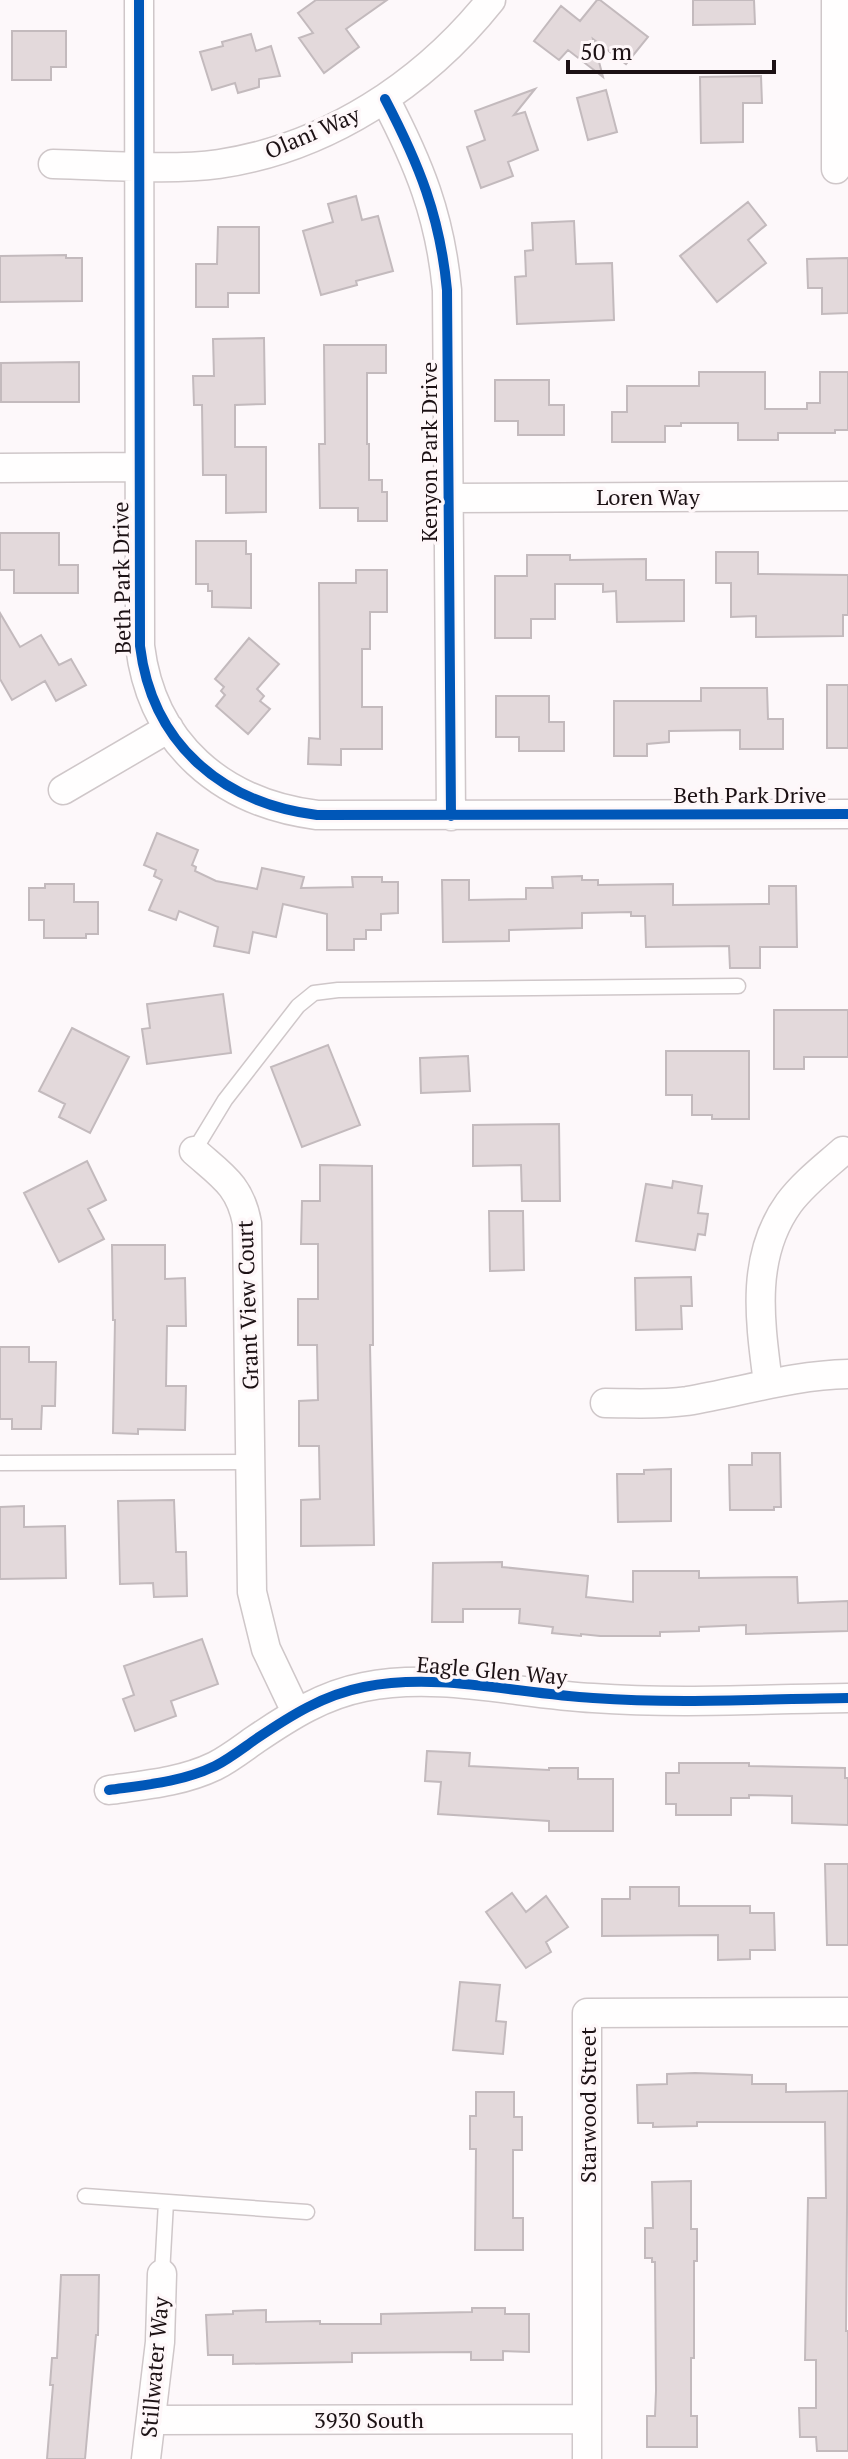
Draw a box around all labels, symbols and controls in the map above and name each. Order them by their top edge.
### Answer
scale bar [568,24,774,74]
text: 50 m [580,35,632,67]
street label: Olani Way [260,99,365,165]
street label: Kenyon Park Drive [414,362,443,542]
street label: Loren Way [596,482,701,511]
street label: Beth Park Drive [105,501,137,655]
street label: Beth Park Drive [674,780,826,809]
street label: Grant View Court [230,1220,264,1390]
street label: Eagle Glen Way [415,1649,569,1691]
street label: Starwood Street [573,2027,602,2183]
street label: Stillwater Way [133,2294,175,2439]
street label: 3930 South [314,2405,424,2434]

